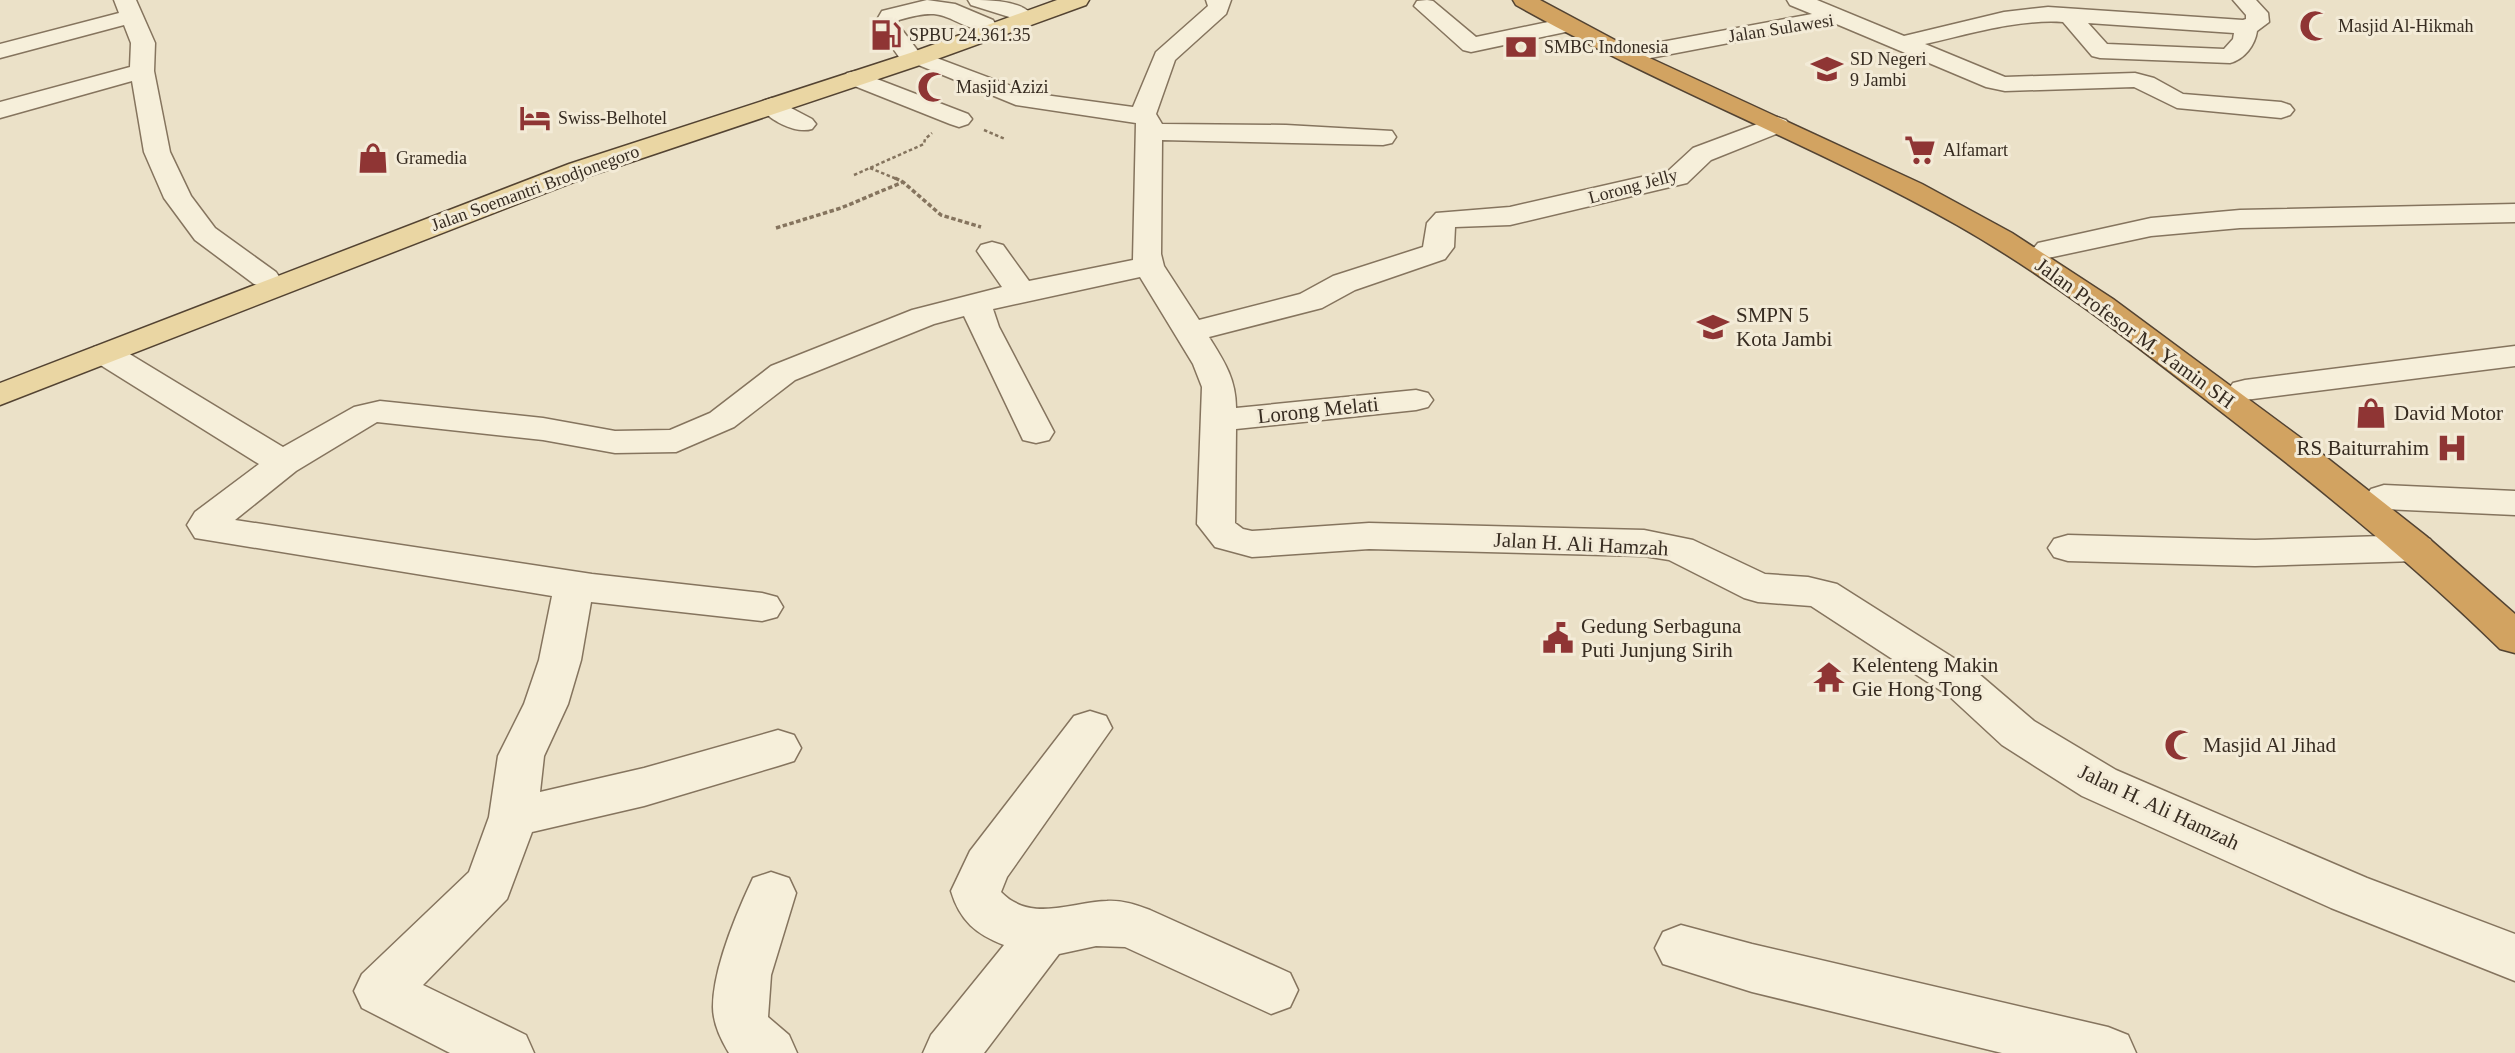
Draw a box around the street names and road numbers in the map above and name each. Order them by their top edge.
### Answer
street label: Jalan Sulawesi [1727,10,1835,46]
street label: Jalan Soemantri Brodjonegoro [428,141,642,235]
street label: Lorong Jelly [1586,164,1680,208]
street label: Jalan Profesor M. Yamin SH [2031,253,2239,413]
street label: Lorong Melati [1256,392,1380,428]
street label: Jalan H. Ali Hamzah [1493,527,1669,561]
street label: Jalan H. Ali Hamzah [2075,759,2244,855]

